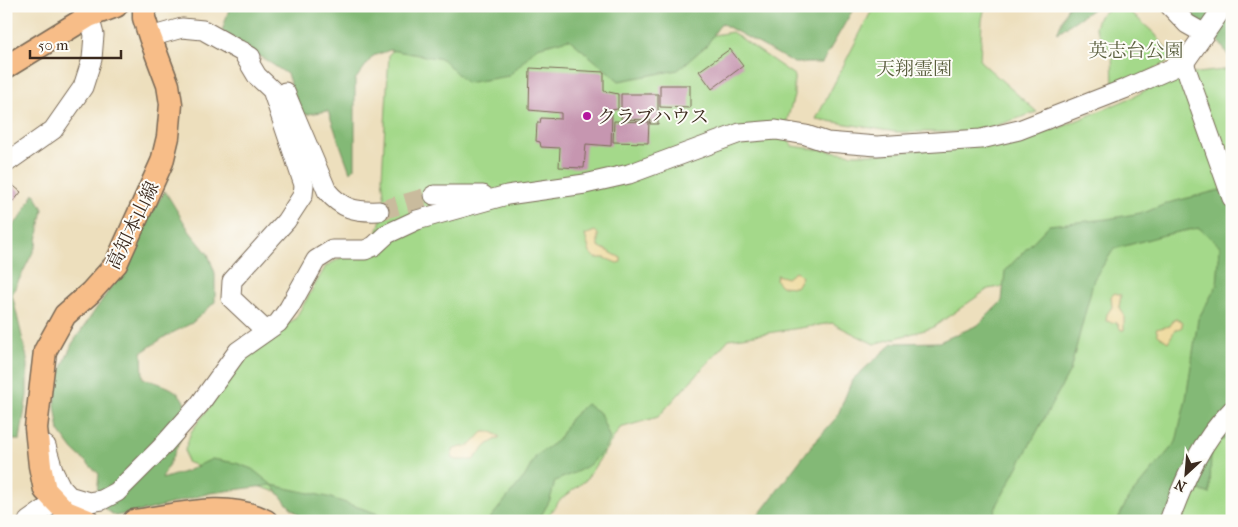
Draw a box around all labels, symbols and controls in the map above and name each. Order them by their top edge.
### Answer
scale bar [30,28,121,60]
text: 50 m [38,36,69,54]
park label: 英志台公園 [1088,40,1184,62]
park label: 天翔霊園 [876,58,952,80]
place label: クラブハウス [597,106,709,128]
marker: クラブハウス [581,110,593,122]
street label: 高知本山線 [102,178,164,273]
north arrow [1160,450,1210,500]
text: N [1172,475,1189,495]

